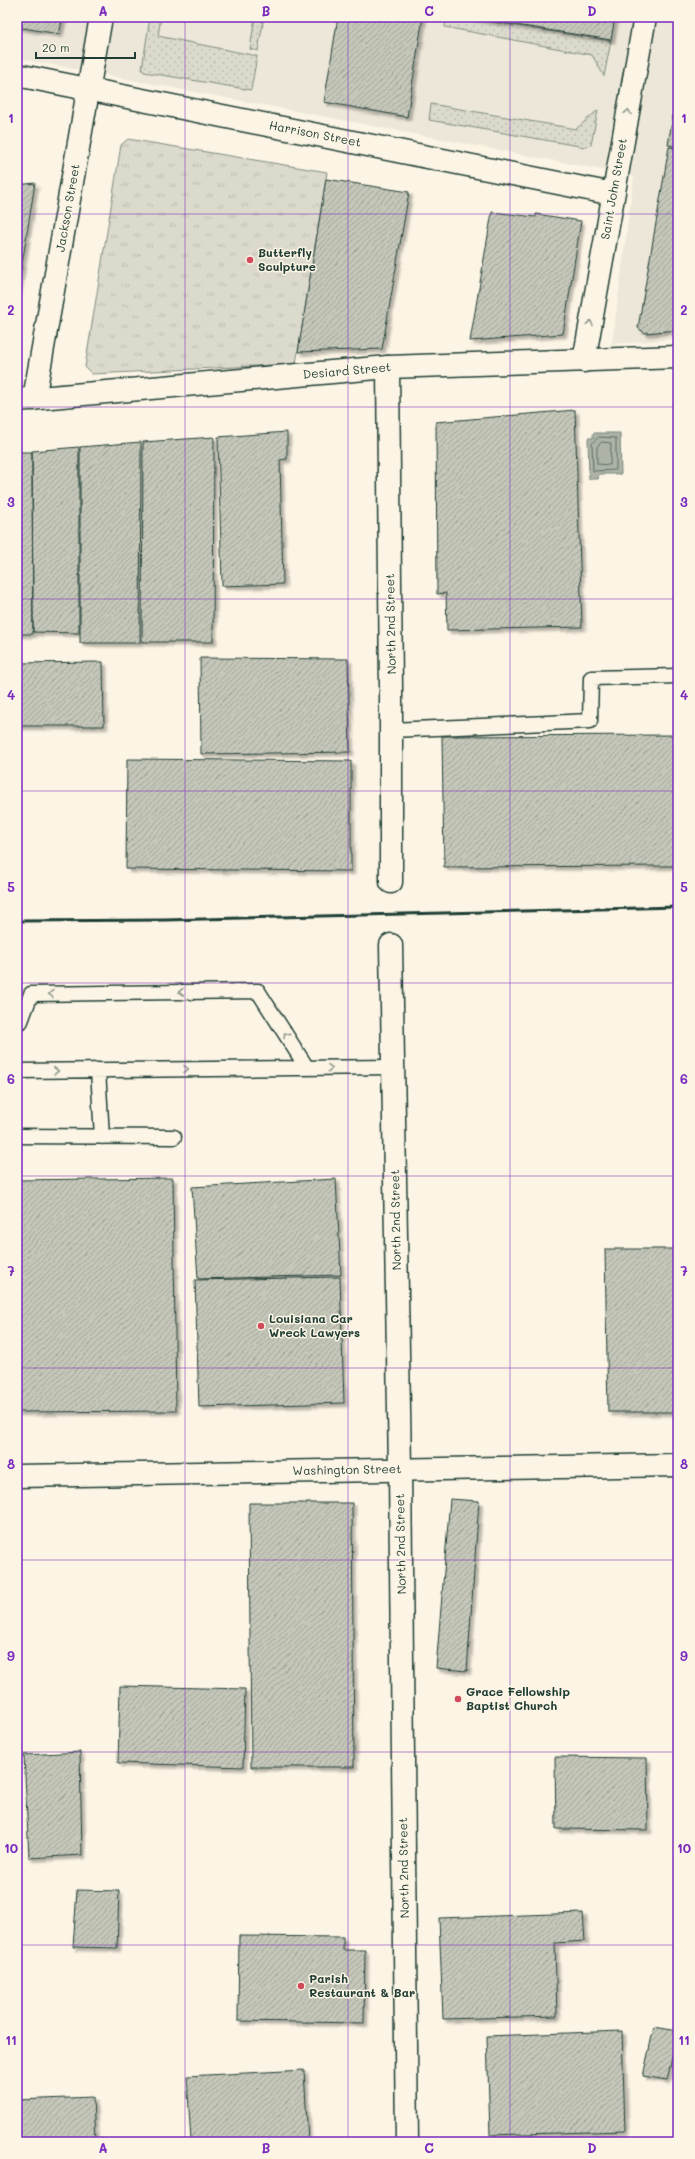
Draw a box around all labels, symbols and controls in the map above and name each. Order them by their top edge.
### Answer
text: A [98,2,108,19]
text: B [262,2,271,19]
text: C [424,2,434,19]
text: D [587,2,597,19]
scale bar [36,34,135,60]
text: 20 m [42,39,70,55]
text: 1 [8,109,14,126]
one-way arrow [623,109,632,115]
text: 1 [681,109,687,126]
street label: Harrison Street [268,116,363,150]
street label: Saint John Street [596,137,630,241]
street label: Jackson Street [51,163,83,253]
place label: Butterfly Sculpture [258,244,316,274]
marker: Butterfly Sculpture [245,255,255,265]
text: 2 [7,301,15,318]
text: 2 [680,301,688,318]
one-way arrow [585,320,594,326]
street label: Desiard Street [302,358,392,382]
text: 3 [7,493,15,510]
text: 3 [680,493,688,510]
street label: North 2nd Street [381,573,399,675]
text: 4 [7,686,15,703]
text: 4 [680,686,688,703]
text: 5 [7,878,15,895]
text: 5 [680,878,688,895]
one-way arrow [178,988,184,996]
one-way arrow [48,990,54,998]
one-way arrow [283,1032,291,1039]
one-way arrow [327,1063,333,1072]
one-way arrow [183,1065,189,1073]
one-way arrow [53,1067,59,1075]
text: 6 [7,1070,15,1087]
text: 6 [680,1070,688,1087]
street label: North 2nd Street [386,1169,404,1271]
text: 7 [7,1262,15,1279]
text: 7 [680,1262,688,1279]
place label: Louisiana Car Wreck Lawyers [269,1310,360,1340]
marker: Louisiana Car Wreck Lawyers [256,1321,266,1331]
text: 8 [7,1455,15,1472]
text: 8 [680,1455,688,1472]
street label: Washington Street [292,1460,402,1478]
street label: North 2nd Street [391,1493,409,1595]
text: 9 [7,1647,15,1664]
text: 9 [680,1647,688,1664]
place label: Grace Fellowship Baptist Church [466,1683,570,1713]
marker: Grace Fellowship Baptist Church [453,1694,463,1704]
street label: North 2nd Street [394,1817,412,1919]
text: 10 [4,1839,18,1856]
text: 10 [677,1839,691,1856]
place label: Parish Restaurant & Bar [309,1970,415,2000]
marker: Parish Restaurant & Bar [296,1981,306,1991]
text: 11 [5,2031,17,2048]
text: 11 [678,2031,690,2048]
text: A [98,2139,108,2156]
text: B [262,2139,271,2156]
text: C [424,2139,434,2156]
text: D [587,2139,597,2156]

